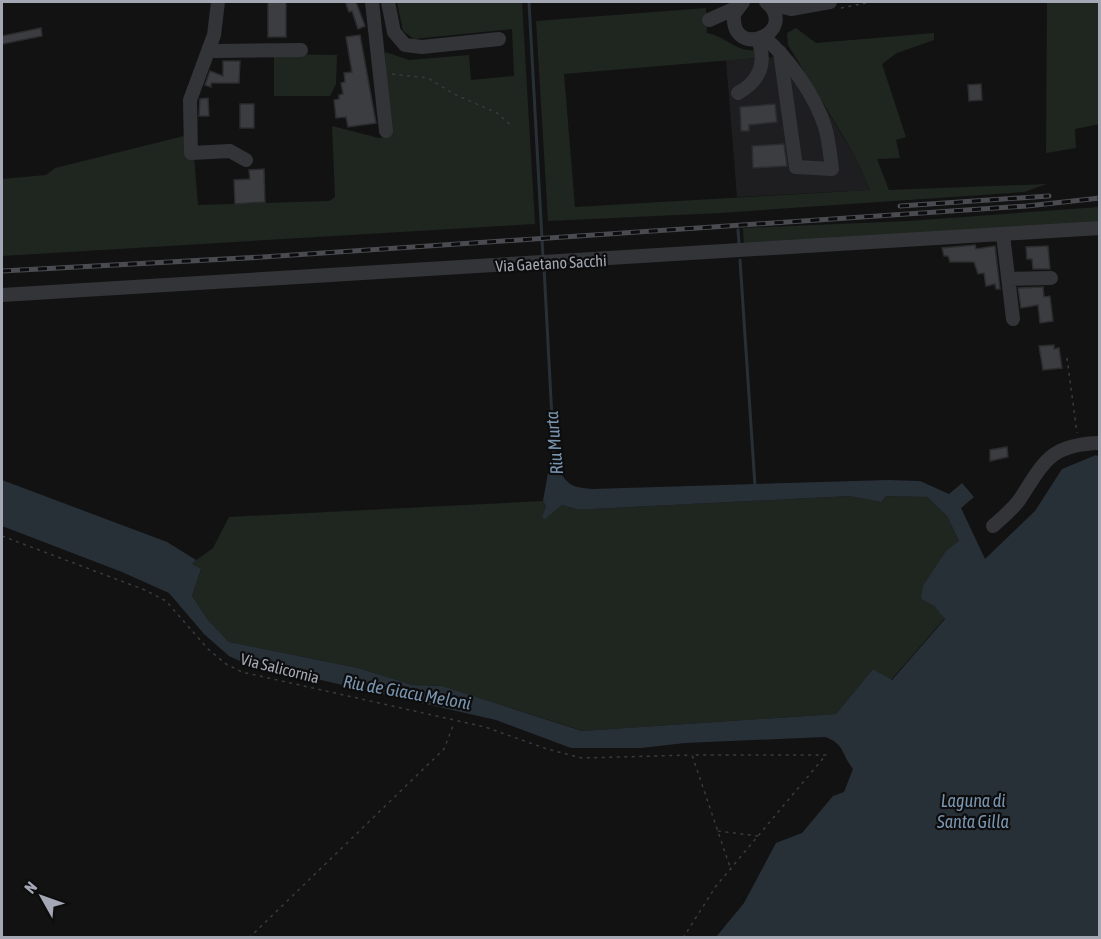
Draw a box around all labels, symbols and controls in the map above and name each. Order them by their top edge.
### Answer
street label: Via Gaetano Sacchi [495,251,607,275]
water label: Riu Murta [541,410,567,476]
street label: Via Salicornia [239,650,321,686]
water label: Riu de Giacu Meloni [341,670,473,714]
water label: Laguna di Santa Gilla [936,790,1010,832]
north arrow [12,867,72,927]
text: N [21,878,40,897]

